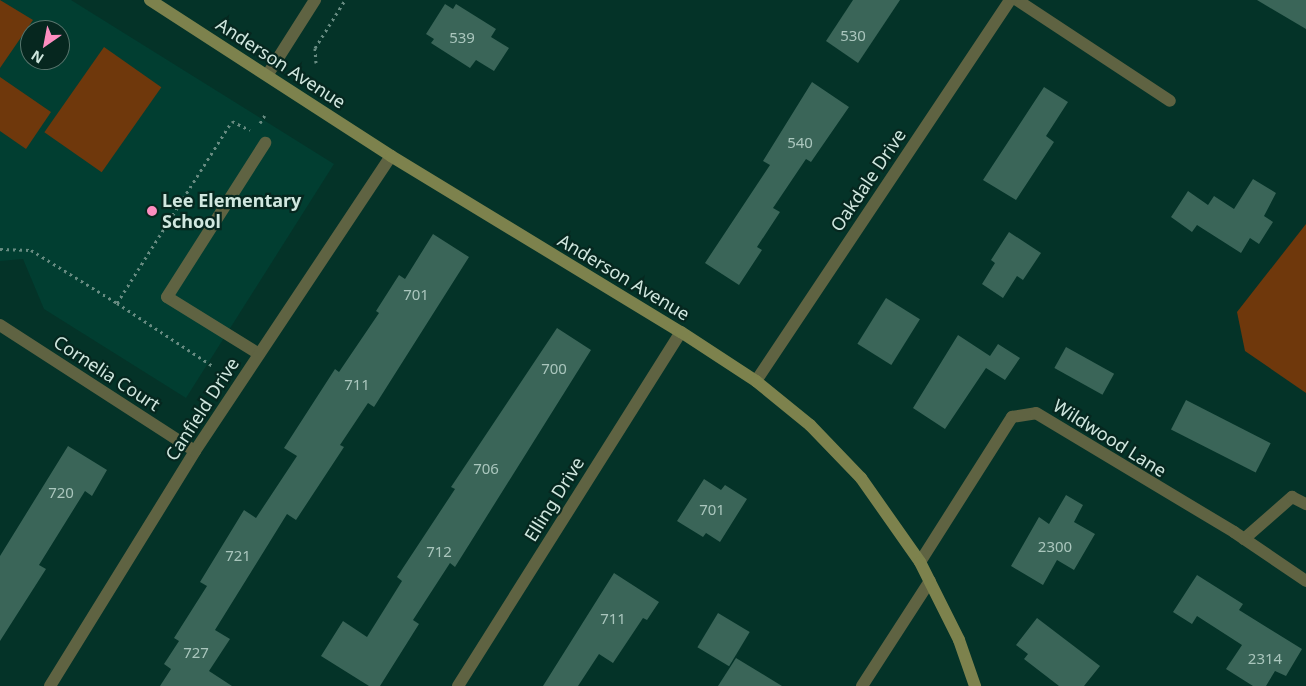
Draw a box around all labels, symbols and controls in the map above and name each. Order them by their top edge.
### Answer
street label: Anderson Avenue [212,13,350,113]
north arrow [20,20,70,70]
house number: 530 [840,27,866,45]
house number: 539 [449,29,475,47]
text: N [27,46,47,68]
street label: Oakdale Drive [826,125,910,235]
house number: 540 [787,134,813,152]
place label: Lee Elementary School [162,190,301,232]
marker: Lee Elementary School [146,205,158,217]
street label: Anderson Avenue [554,229,694,325]
house number: 701 [403,286,429,304]
street label: Cornelia Court [50,331,164,415]
street label: Canfield Drive [161,353,243,465]
house number: 700 [541,360,567,378]
house number: 711 [344,376,370,394]
street label: Wildwood Lane [1049,395,1171,481]
street label: Elling Drive [520,453,588,545]
house number: 706 [473,460,499,478]
house number: 720 [48,484,74,502]
house number: 701 [699,501,725,519]
house number: 2300 [1038,538,1072,556]
house number: 712 [426,543,452,561]
house number: 721 [225,547,251,565]
house number: 711 [600,610,626,628]
house number: 727 [183,644,209,662]
house number: 2314 [1248,650,1282,668]

